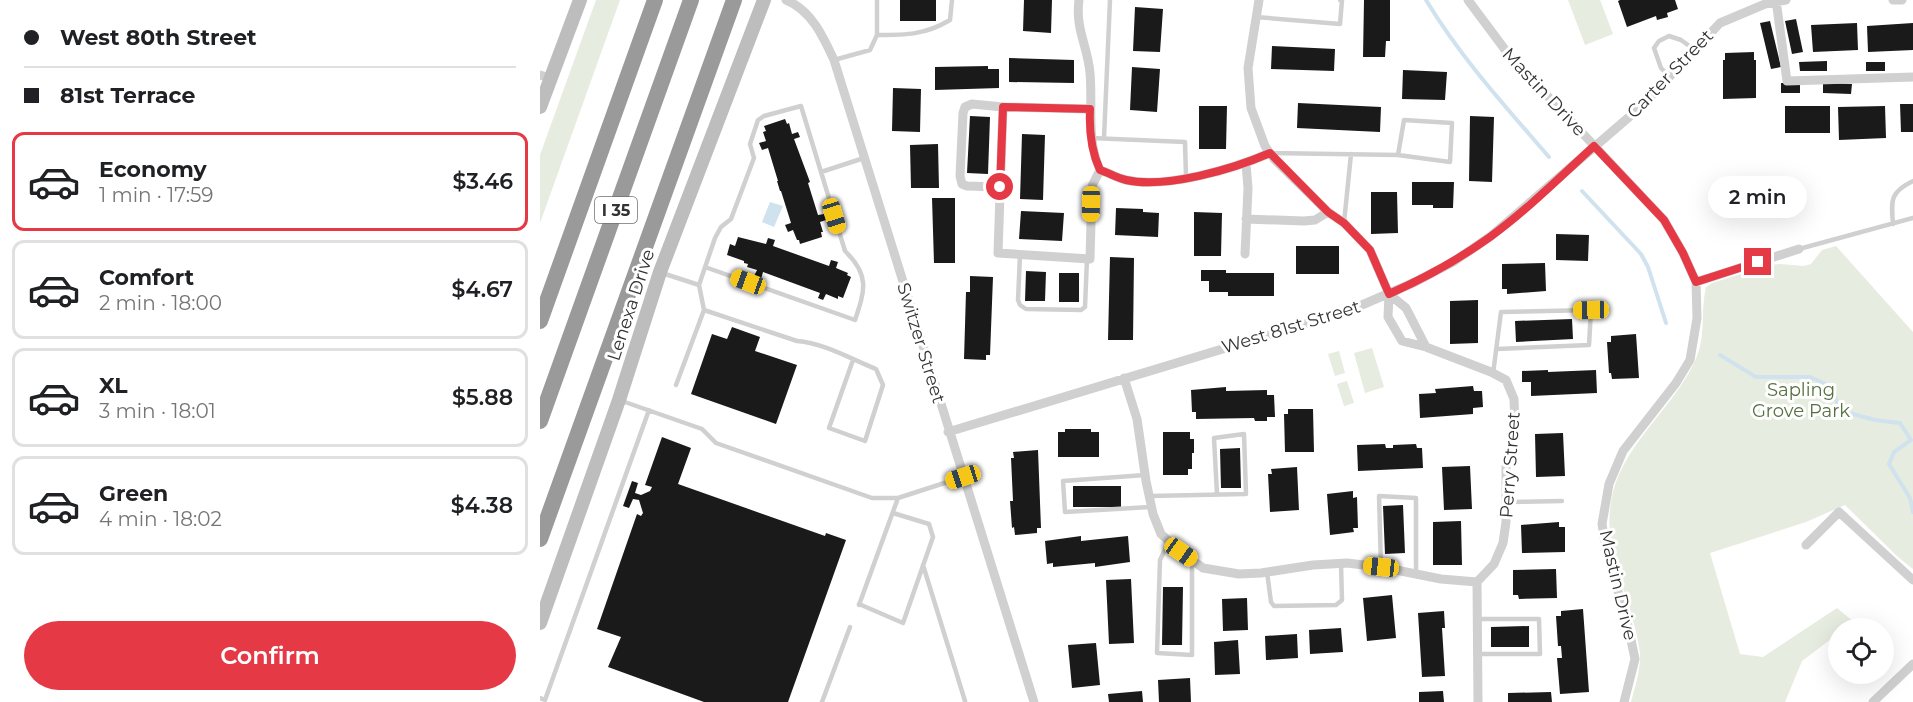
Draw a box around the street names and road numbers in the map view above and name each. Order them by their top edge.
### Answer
street label: Carter Street [1622,25,1718,123]
street label: Mastin Drive [1497,43,1591,141]
road number: I 35 [595,197,637,223]
street label: Lenexa Drive [603,246,659,364]
street label: Switzer Street [892,280,950,406]
street label: West 81st Street [1219,295,1363,359]
street label: Perry Street [1495,411,1525,519]
street label: Mastin Drive [1595,528,1641,643]

